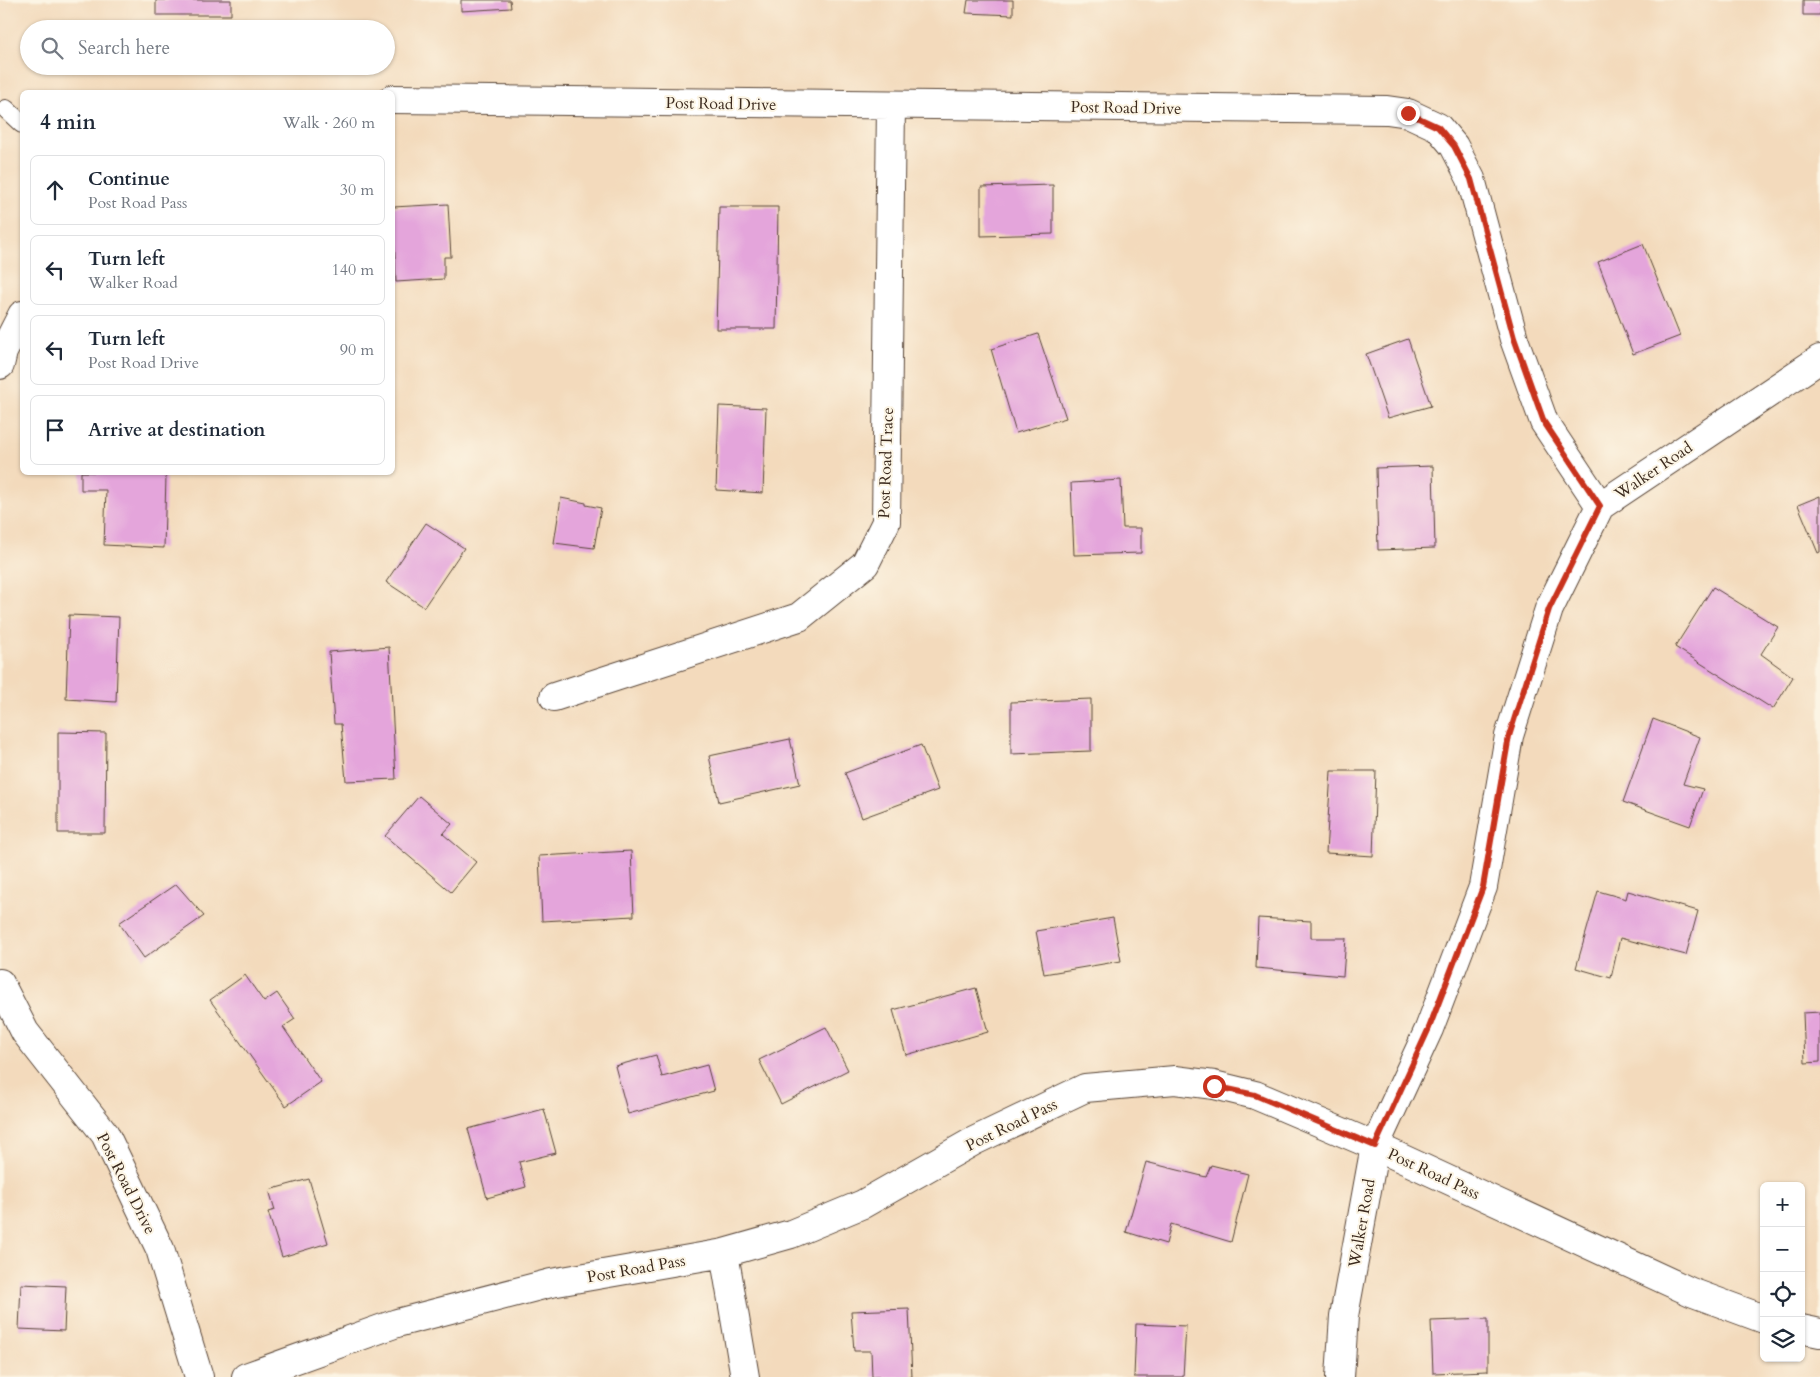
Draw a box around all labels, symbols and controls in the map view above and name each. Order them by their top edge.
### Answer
search box [20,20,395,75]
icon: search [38,34,66,62]
text: Search here [78,35,170,61]
street label: Post Road Drive [665,92,777,116]
street label: Post Road Drive [1070,96,1182,120]
route end [1397,102,1420,125]
text: 4 min [40,108,96,137]
text: Walk · 260 m [283,112,375,134]
text: Continue [88,166,170,192]
icon: ahead [41,176,69,204]
text: 30 m [340,179,374,201]
text: Post Road Pass [88,192,187,214]
text: Turn left [88,246,165,272]
icon: left [41,256,69,284]
text: 140 m [332,259,374,281]
text: Walker Road [88,272,178,294]
text: Turn left [88,326,165,352]
icon: left [41,336,69,364]
text: 90 m [340,339,374,361]
text: Post Road Drive [88,352,199,374]
street label: Post Road Trace [873,407,899,519]
icon: arrive [41,416,69,444]
text: Arrive at destination [88,417,265,443]
street label: Walker Road [1609,436,1697,506]
route start [1203,1075,1226,1098]
street label: Post Road Pass [962,1093,1061,1157]
street label: Post Road Drive [91,1129,161,1238]
street label: Post Road Pass [1384,1143,1483,1205]
street label: Walker Road [1343,1177,1381,1270]
map controls [1760,1182,1805,1362]
button: + [1760,1182,1805,1227]
button: − [1760,1227,1805,1272]
street label: Post Road Pass [585,1250,687,1288]
button: locate [1760,1272,1805,1317]
button: layers [1760,1317,1805,1362]

